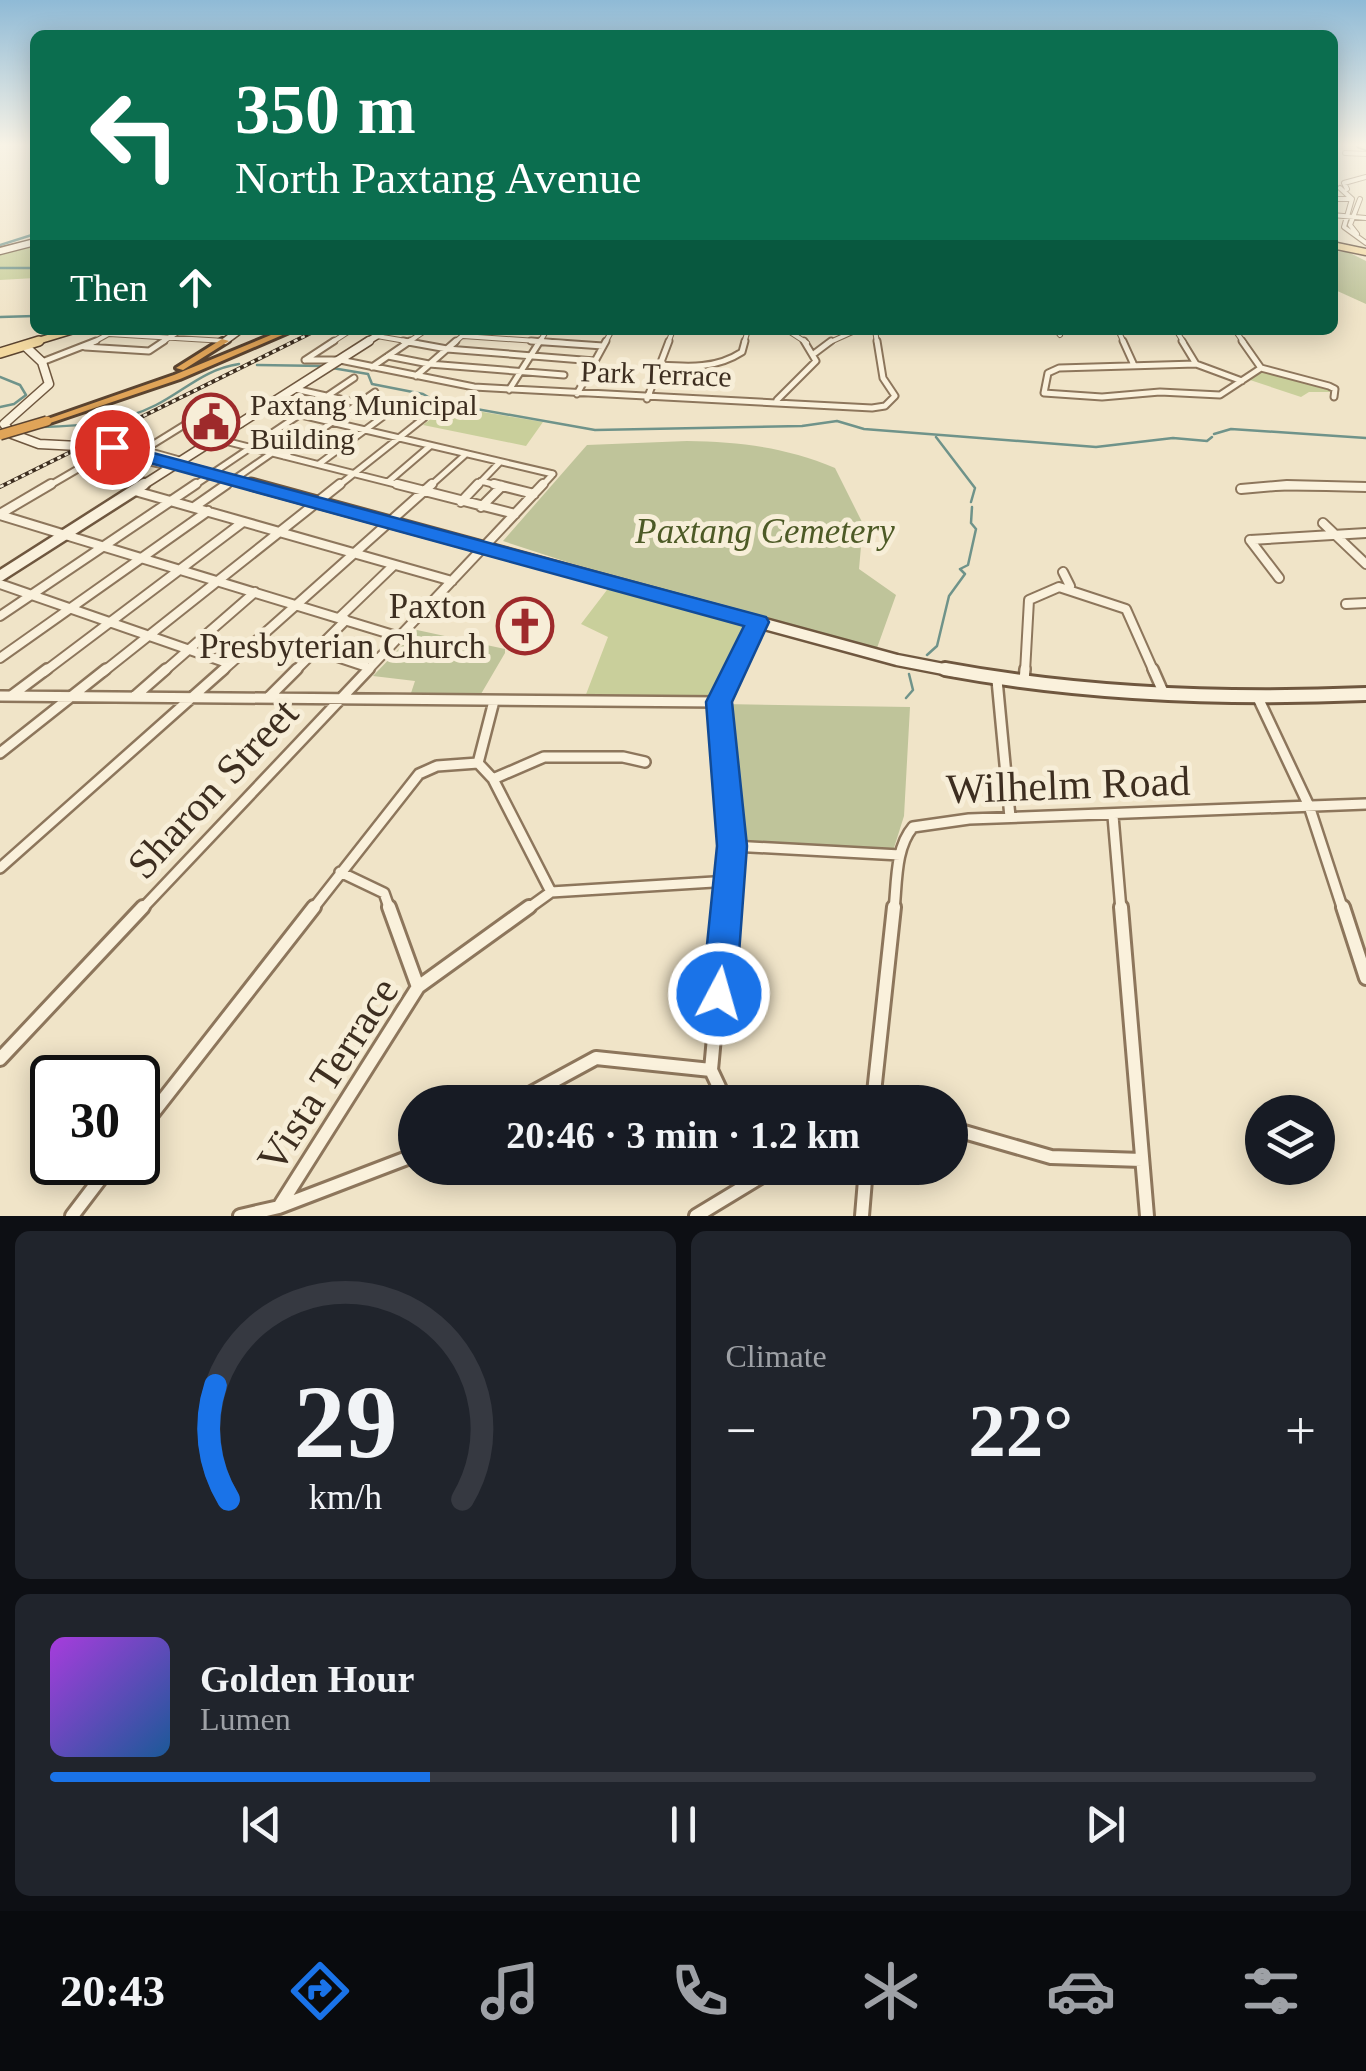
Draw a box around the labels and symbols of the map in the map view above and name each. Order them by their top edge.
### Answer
street label: Park Terrace [580,354,732,393]
place label: Paxtang Municipal Building [250,388,477,455]
public building icon: Paxtang Municipal Building [181,392,241,452]
pin [70,405,155,490]
park label: Paxtang Cemetery [634,512,895,551]
place label: Paxton Presbyterian Church [199,587,486,666]
church icon: Paxton Presbyterian Church [495,596,555,656]
street label: Sharon Street [118,690,307,888]
street label: Wilhelm Road [945,758,1191,812]
position arrow [667,942,771,1046]
street label: Vista Terrace [248,969,407,1180]
speed limit sign: 30 [30,1055,160,1185]

